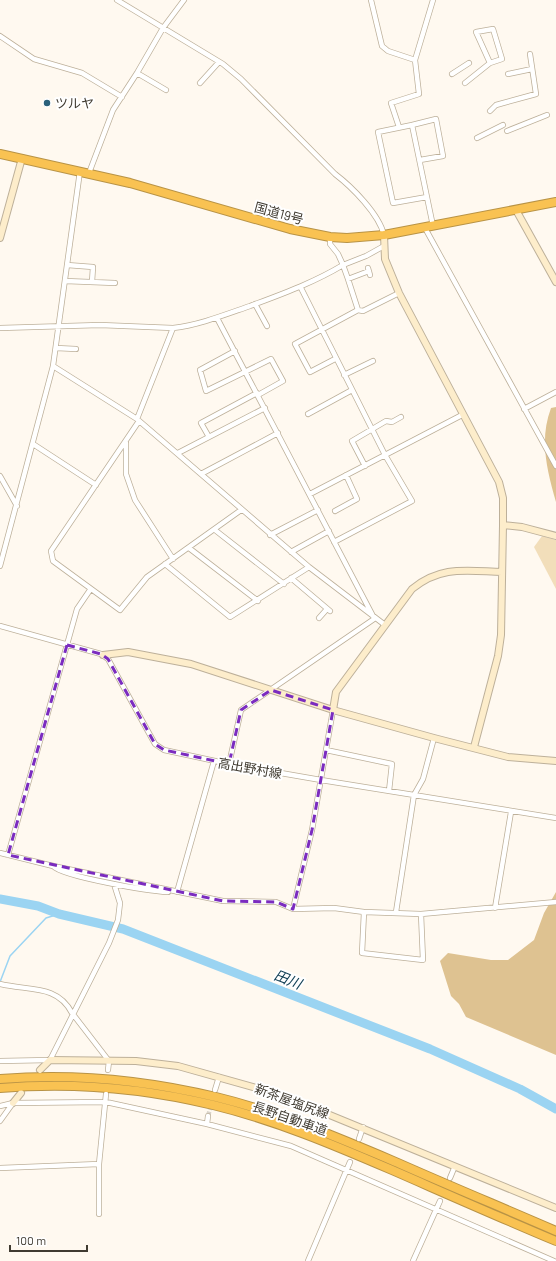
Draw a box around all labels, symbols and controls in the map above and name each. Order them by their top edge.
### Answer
place label: ツルヤ [55,95,94,111]
marker: ツルヤ [42,98,52,108]
street label: 国道19号 [253,199,305,227]
street label: 高出野村線 [217,754,283,782]
water label: 田川 [272,966,306,993]
street label: 新茶屋塩尻線 [253,1080,331,1122]
street label: 長野自動車道 [251,1098,329,1138]
scale bar [10,1227,87,1253]
text: 100 m [16,1233,46,1247]

